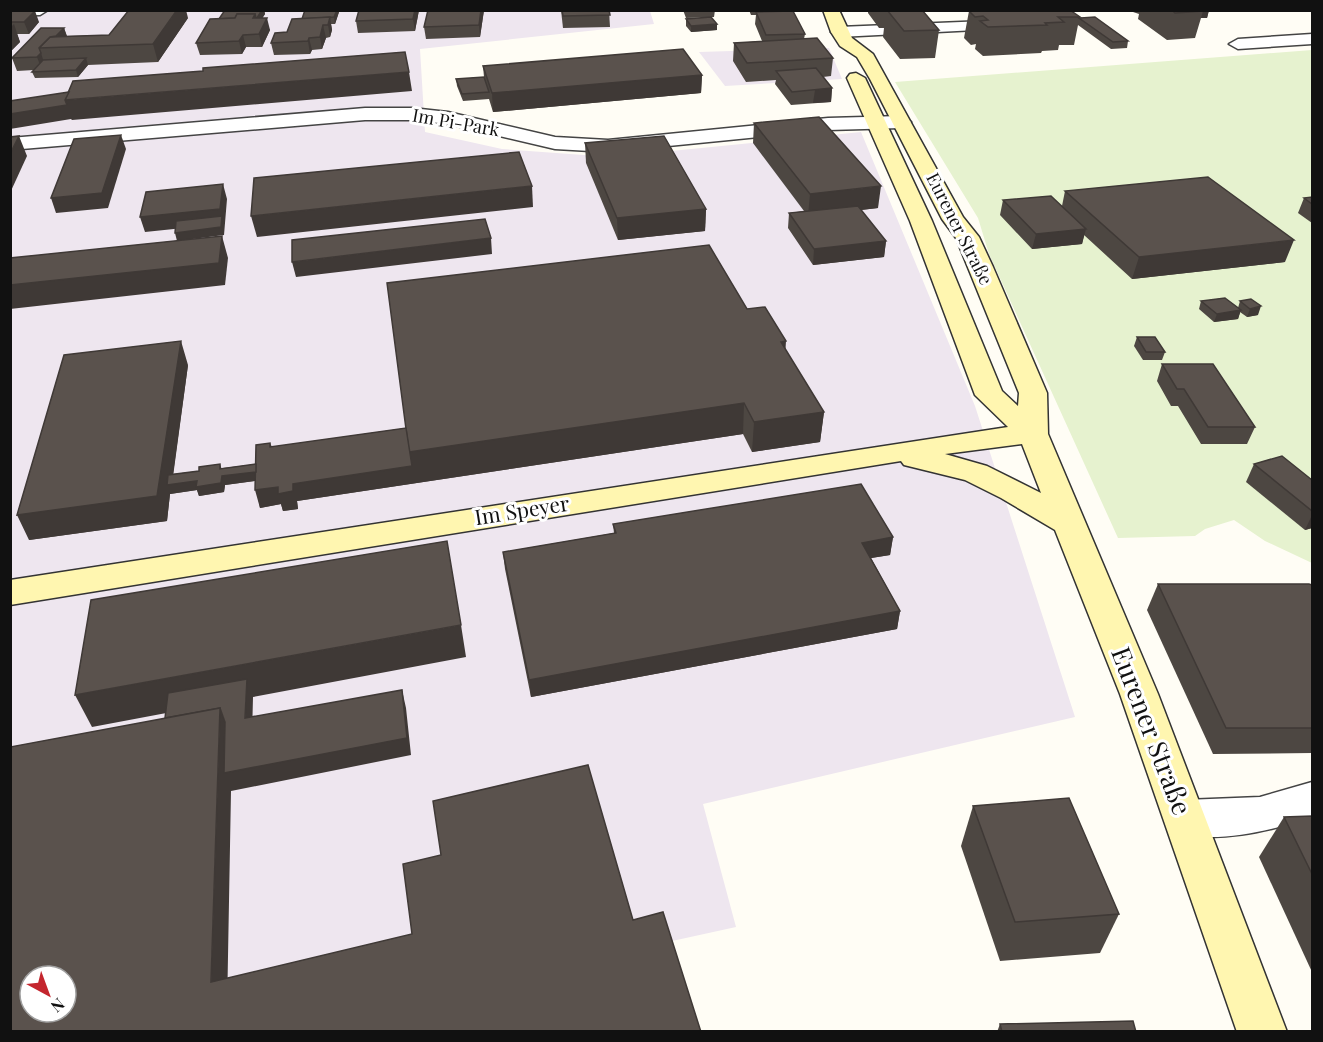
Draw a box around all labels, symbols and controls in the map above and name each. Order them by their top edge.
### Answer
street label: Im Pi-Park [411,103,502,141]
street label: Eurener Straße [921,168,998,289]
street label: Im Speyer [472,488,572,530]
street label: Eurener Straße [1104,641,1201,820]
north arrow [18,964,78,1024]
text: N [47,994,69,1018]

